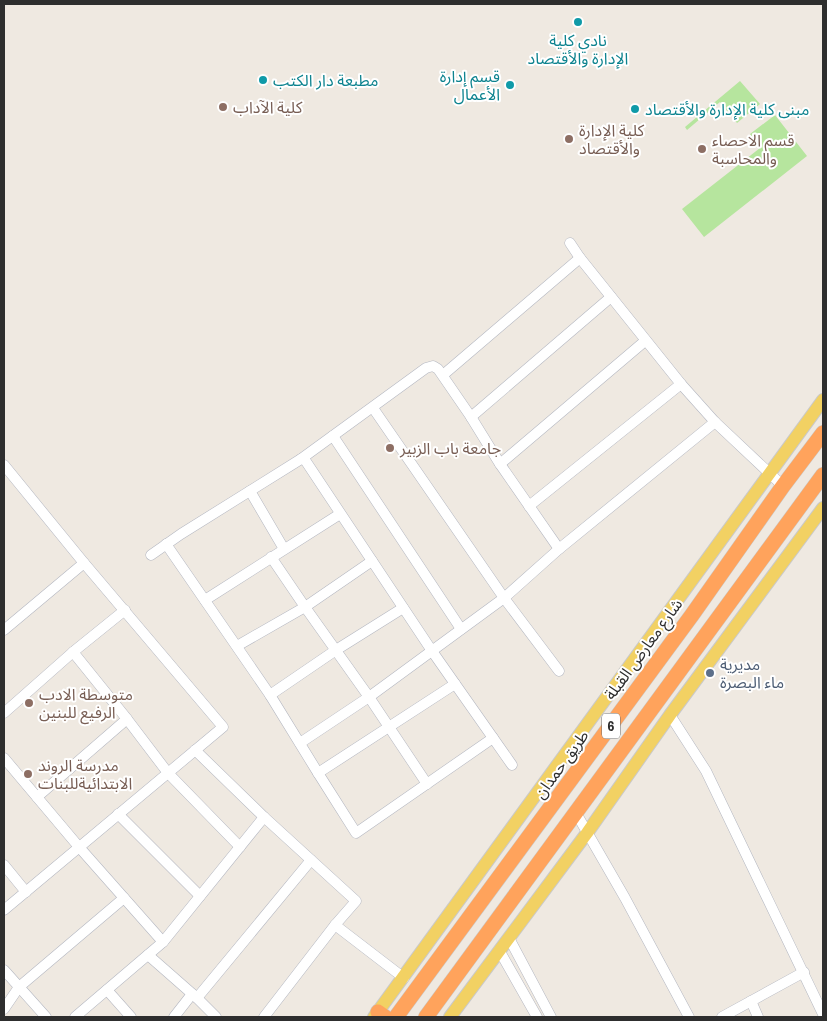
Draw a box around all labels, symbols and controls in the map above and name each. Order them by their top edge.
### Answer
marker: نادي كلية الإدارة والأقتصاد [572,16,584,28]
place label: نادي كلية الإدارة والأقتصاد [528,29,628,69]
place label: قسم إدارة الأعمال [440,65,500,105]
place label: مطبعة دار الكتب [273,69,379,91]
marker: مطبعة دار الكتب [257,74,269,86]
marker: قسم إدارة الأعمال [504,79,516,91]
place label: كلية الآداب [233,96,303,118]
place label: مبنى كلية الإدارة والأقتصاد [645,98,809,120]
marker: كلية الآداب [217,101,229,113]
marker: مبنى كلية الإدارة والأقتصاد [629,103,641,115]
place label: كلية الإدارة والأقتصاد [579,119,644,159]
place label: قسم الاحصاء والمحاسبة [712,129,794,169]
marker: كلية الإدارة والأقتصاد [563,133,575,145]
marker: قسم الاحصاء والمحاسبة [696,143,708,155]
place label: جامعة باب الزبير [399,437,501,459]
marker: جامعة باب الزبير [384,442,396,454]
street label: شارع معارض القبلة [599,594,689,705]
place label: مديرية ماء البصرة [720,653,784,693]
marker: مديرية ماء البصرة [704,667,716,679]
place label: متوسطة الادب الرفيع للبنين [39,683,133,725]
marker: متوسطة الادب الرفيع للبنين [23,697,35,709]
road number: 6 [602,714,620,738]
street label: طريق حمدان [529,725,594,803]
place label: مدرسة الروند الابتدائيةللبنات [38,754,132,794]
marker: مدرسة الروند الابتدائيةللبنات [22,768,34,780]

